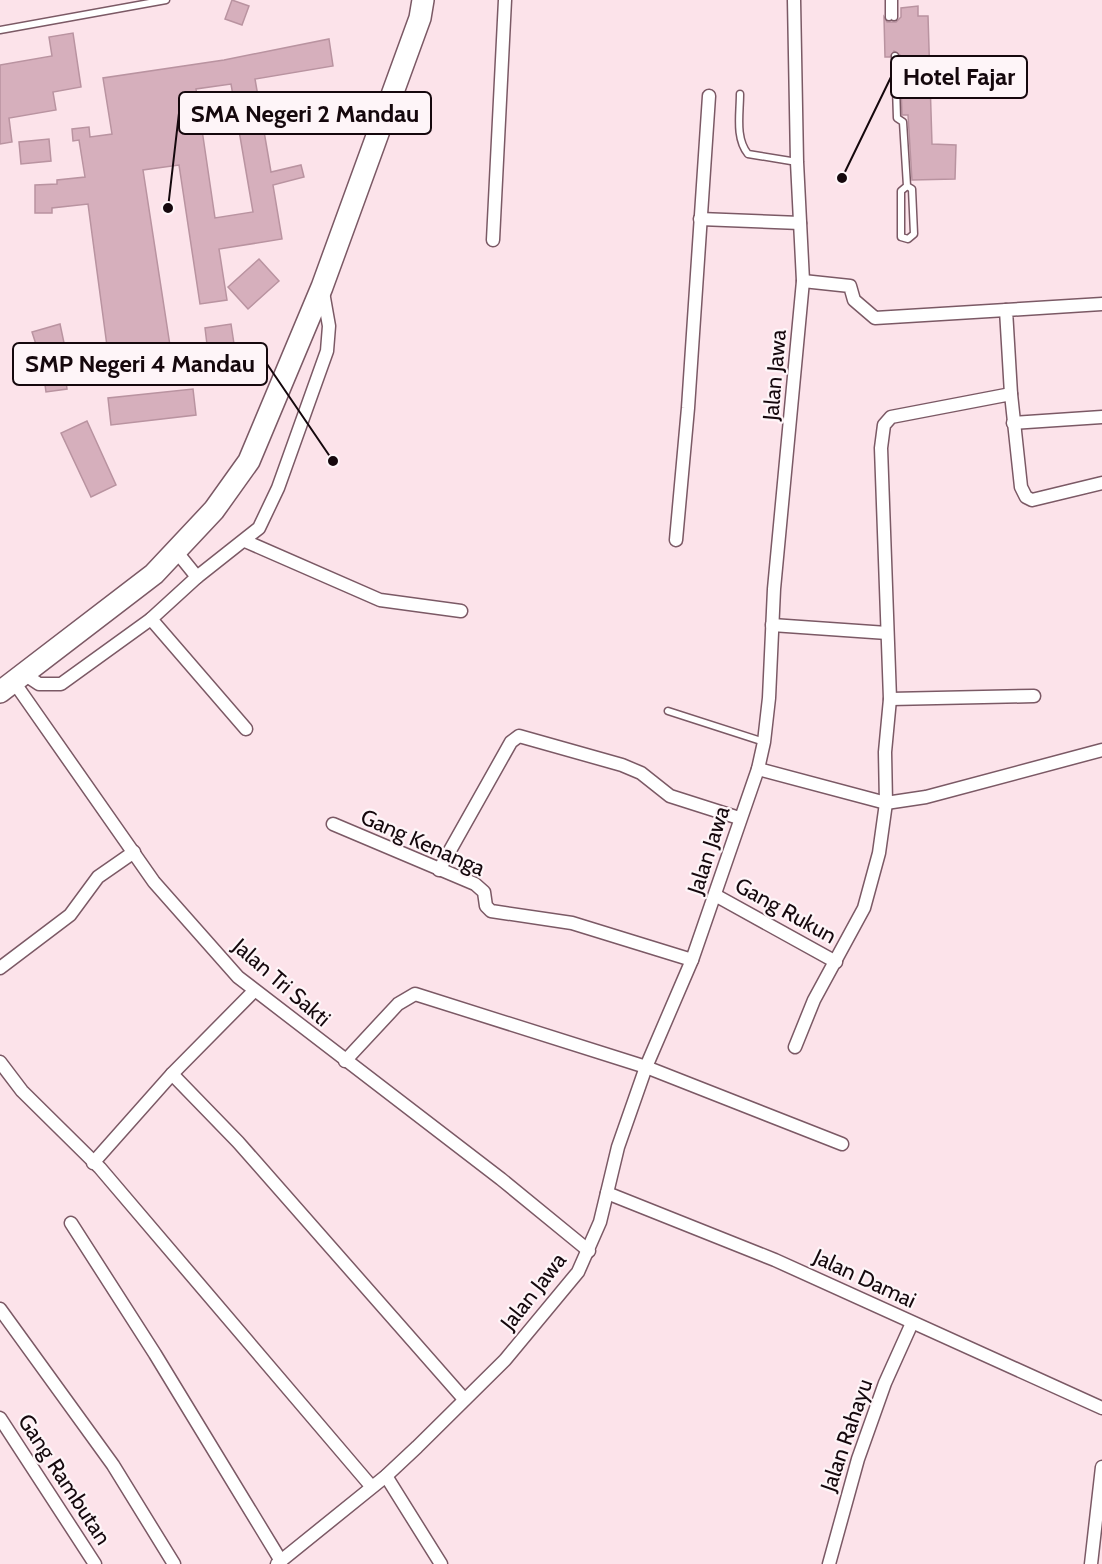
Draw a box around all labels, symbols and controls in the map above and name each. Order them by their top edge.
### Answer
callout: Hotel Fajar [891,56,1027,98]
text: Hotel Fajar [903,62,1015,91]
callout: SMA Negeri 2 Mandau [179,92,431,134]
text: SMA Negeri 2 Mandau [191,99,419,128]
street label: Jalan Jawa [757,328,792,423]
callout: SMP Negeri 4 Mandau [13,343,267,385]
text: SMP Negeri 4 Mandau [25,349,255,378]
street label: Jalan Jawa [681,802,736,899]
street label: Gang Kenanga [356,803,490,882]
street label: Gang Rukun [730,872,841,949]
street label: Jalan Tri Sakti [227,932,336,1032]
street label: Jalan Damai [808,1243,920,1314]
street label: Jalan Jawa [494,1247,572,1336]
street label: Jalan Rahayu [814,1375,878,1496]
street label: Gang Rambutan [12,1409,117,1550]

